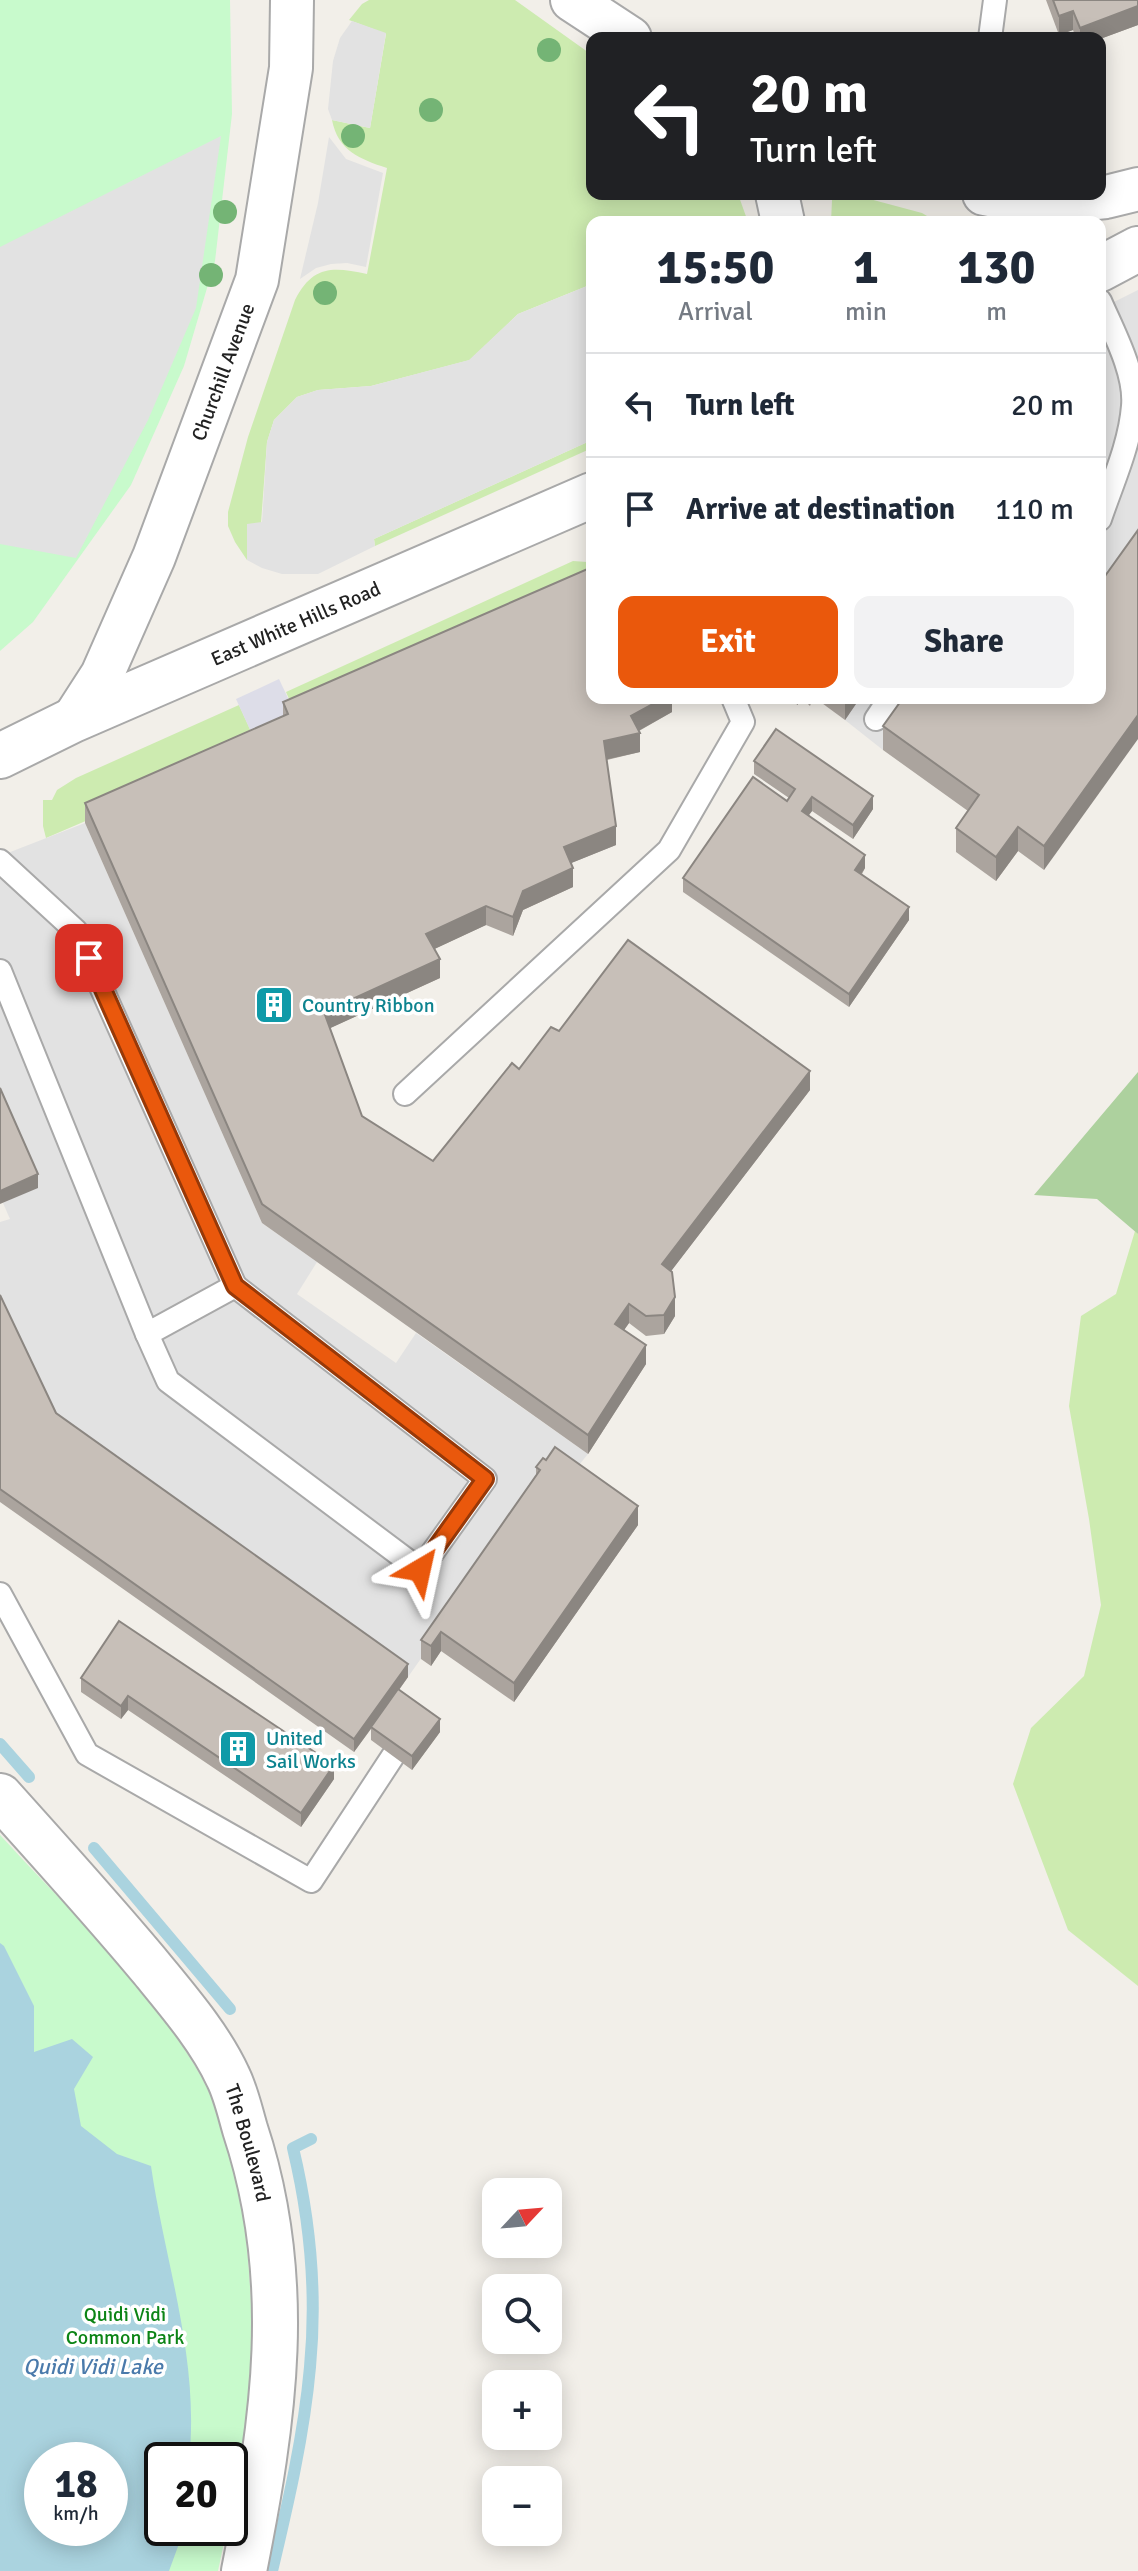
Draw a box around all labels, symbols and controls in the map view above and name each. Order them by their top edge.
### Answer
text: 20 m [750,59,868,128]
icon: left [618,64,722,168]
text: Turn left [750,128,877,173]
text: 15:50 [657,238,774,297]
text: 1 [853,238,879,297]
text: 130 [958,238,1035,297]
text: Arrival [678,296,753,328]
text: min [845,296,887,328]
text: m [986,296,1007,328]
street label: Churchill Avenue [186,299,260,444]
icon: left [618,383,662,427]
text: Turn left [686,387,795,424]
text: 20 m [1011,387,1074,424]
icon: arrive [618,487,662,531]
text: Arrive at destination [686,491,955,528]
text: 110 m [995,491,1074,528]
street label: East White Hills Road [207,576,384,671]
button: Exit [618,596,838,688]
button: Share [854,596,1074,688]
pin [55,924,123,992]
icon: arrive [67,936,111,980]
building icon: Country Ribbon [253,984,295,1026]
place label: Country Ribbon [302,993,435,1018]
position arrow [378,1528,462,1612]
place label: United Sail Works [266,1726,356,1774]
building icon: United Sail Works [217,1728,259,1770]
street label: The Boulevard [220,2081,276,2204]
north arrow [482,2178,562,2258]
map controls [482,2178,562,2546]
button: search [482,2274,562,2354]
park label: Quidi Vidi Common Park [66,2302,184,2350]
water label: Quidi Vidi Lake [23,2353,164,2380]
button: + [482,2370,562,2450]
speed limit sign: 20 [144,2442,248,2546]
text: 18 [54,2459,98,2509]
button: − [482,2466,562,2546]
text: km/h [53,2501,99,2526]

